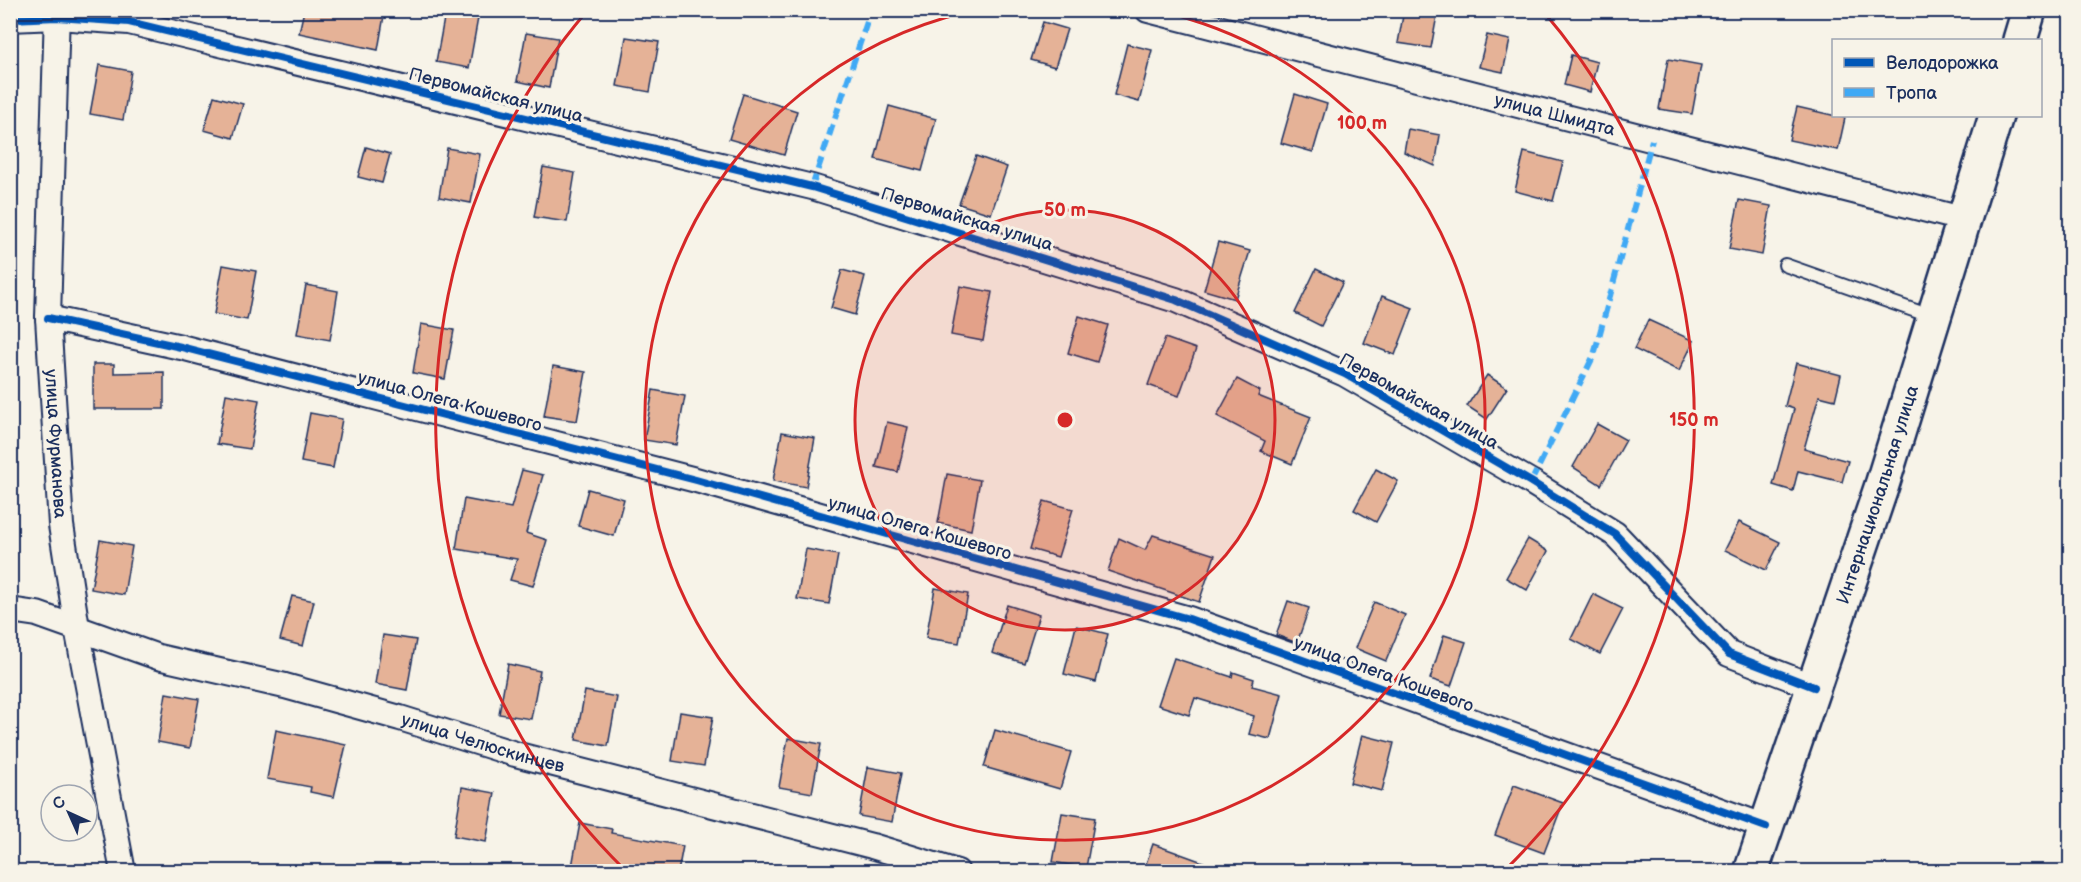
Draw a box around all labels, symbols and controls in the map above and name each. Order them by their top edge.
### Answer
legend [1832,39,2042,117]
text: Велодорожка [1886,53,1999,74]
street label: Первомайская улица [407,64,585,127]
text: Тропа [1886,83,1937,104]
street label: улица Шмидта [1492,89,1618,141]
text: 100 m [1337,113,1387,134]
street label: Первомайская улица [878,183,1056,256]
text: 50 m [1044,200,1086,221]
street label: Первомайская улица [1336,349,1502,454]
street label: улица Олега Кошевого [356,367,544,436]
street label: улица Фурманова [40,368,71,519]
street label: Интернациональная улица [1832,383,1923,607]
centre of rings [1055,410,1075,430]
text: 150 m [1669,410,1719,431]
street label: улица Олега Кошевого [826,492,1014,565]
street label: улица Олега Кошевого [1291,632,1477,717]
street label: улица Челюскинцев [399,709,567,777]
north arrow [39,783,99,843]
text: С [49,793,70,814]

